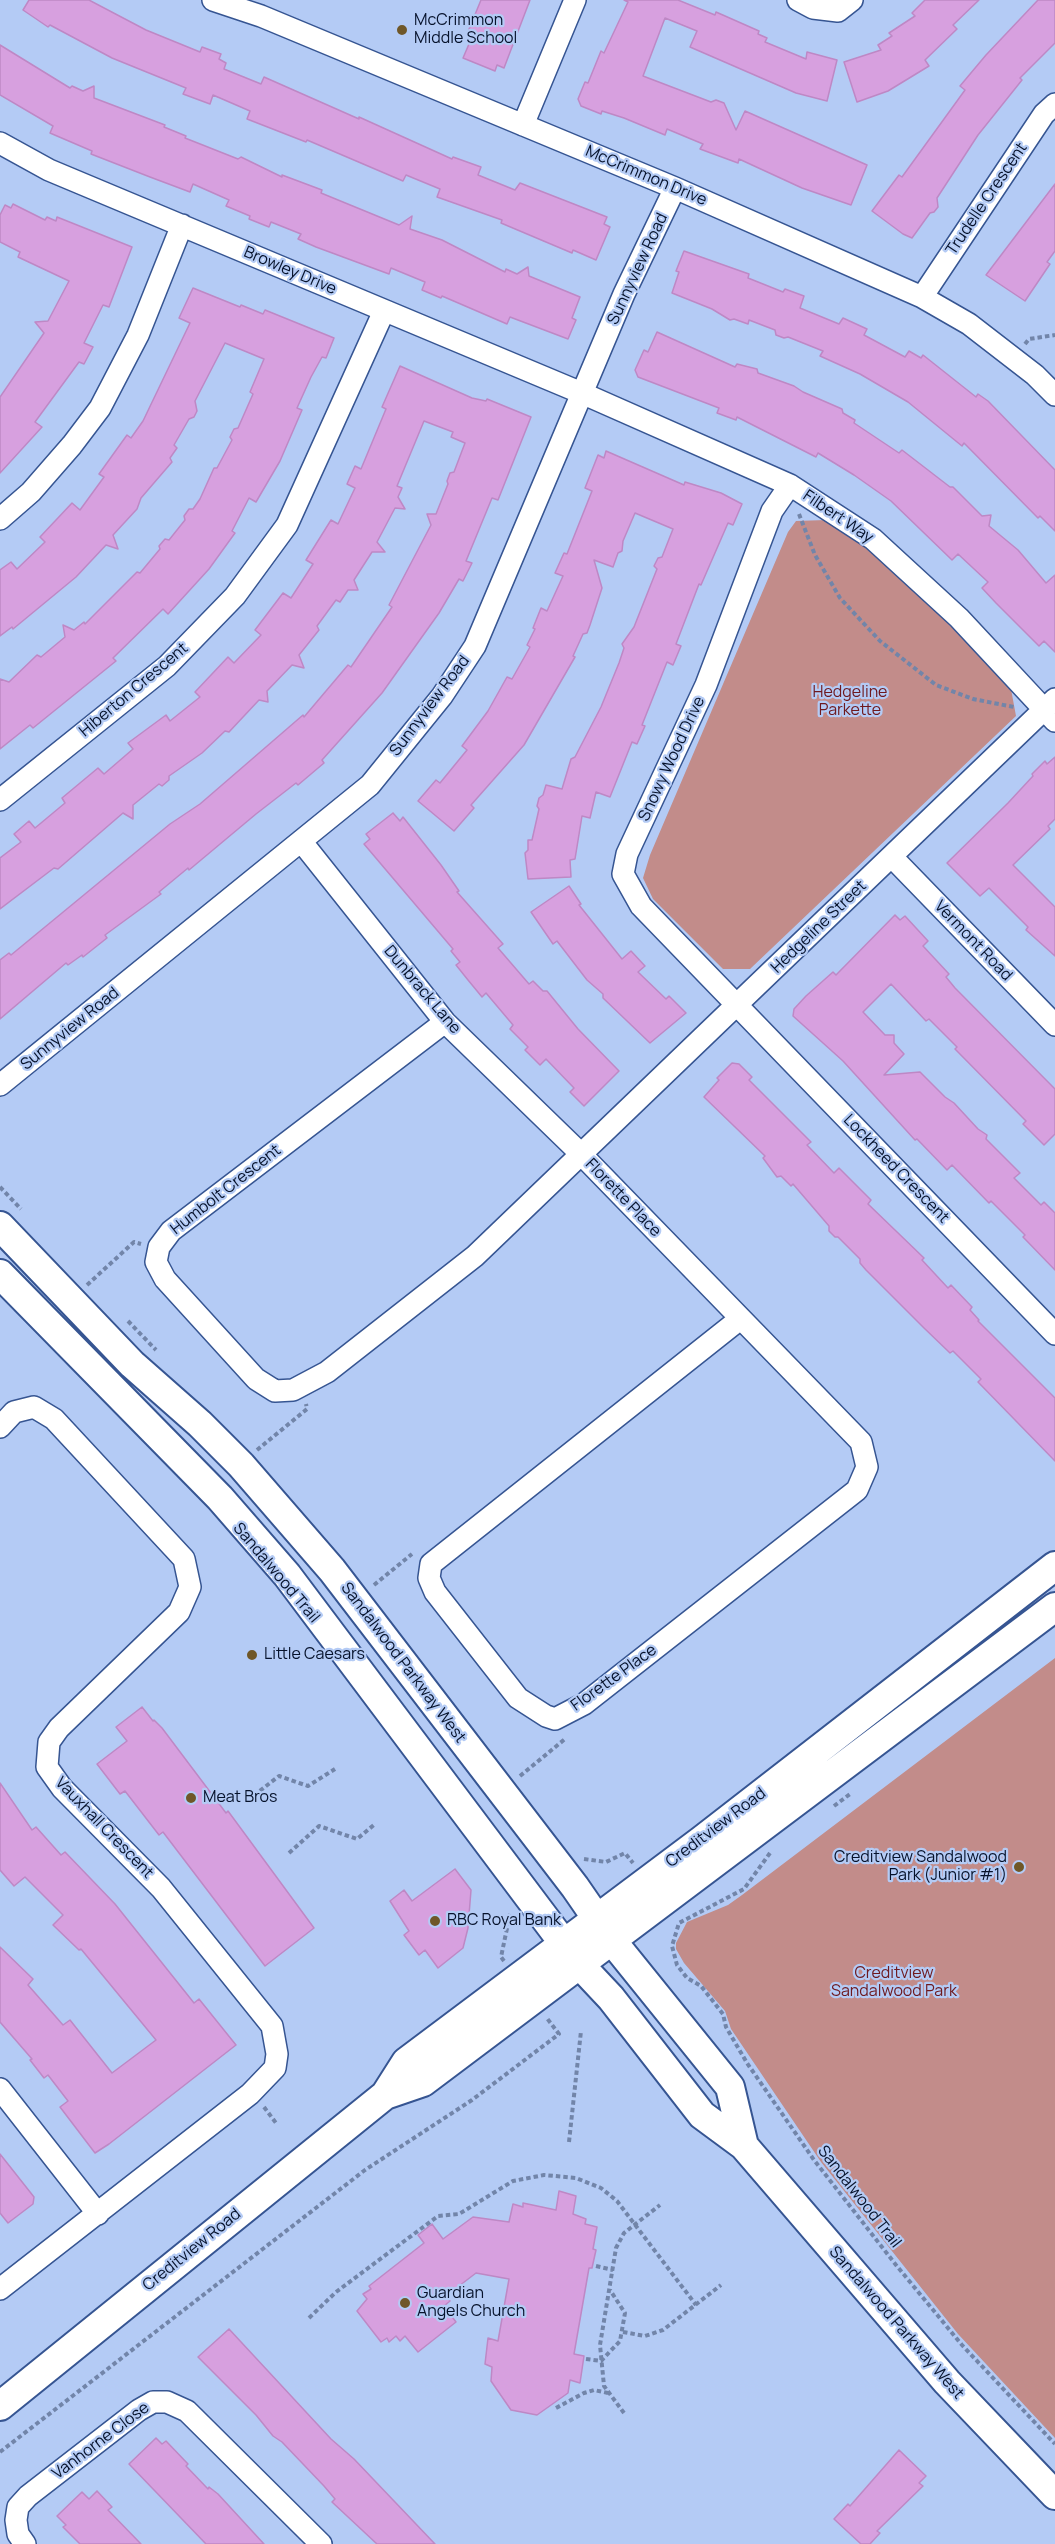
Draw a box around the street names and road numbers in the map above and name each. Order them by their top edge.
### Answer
street label: Trudelle Crescent [942,139,1032,259]
street label: McCrimmon Drive [582,142,710,210]
street label: Sunnyview Road [604,210,672,328]
street label: Browley Drive [241,243,339,299]
street label: Filbert Way [799,486,877,548]
street label: Hiberton Crescent [76,639,192,741]
street label: Sunnyview Road [386,652,474,760]
street label: Snowy Wood Drive [635,694,709,824]
street label: Hedgeline Street [767,877,871,977]
street label: Vermont Road [930,897,1016,985]
street label: Dunbrack Lane [379,942,465,1038]
street label: Sunnyview Road [17,984,123,1074]
street label: Lockheed Crescent [839,1111,953,1227]
street label: Humbolt Crescent [167,1141,285,1239]
street label: Florette Place [581,1155,665,1241]
street label: Sandalwood Trail [229,1519,323,1627]
street label: Sandalwood Parkway West [336,1579,470,1747]
street label: Florette Place [568,1641,660,1715]
street label: Vauxhall Crescent [51,1773,157,1883]
street label: Creditview Road [662,1784,770,1872]
street label: Sandalwood Trail [813,2142,905,2252]
street label: Creditview Road [139,2205,245,2295]
street label: Sandalwood Parkway West [825,2243,967,2403]
street label: Vanhorne Close [49,2398,153,2484]

